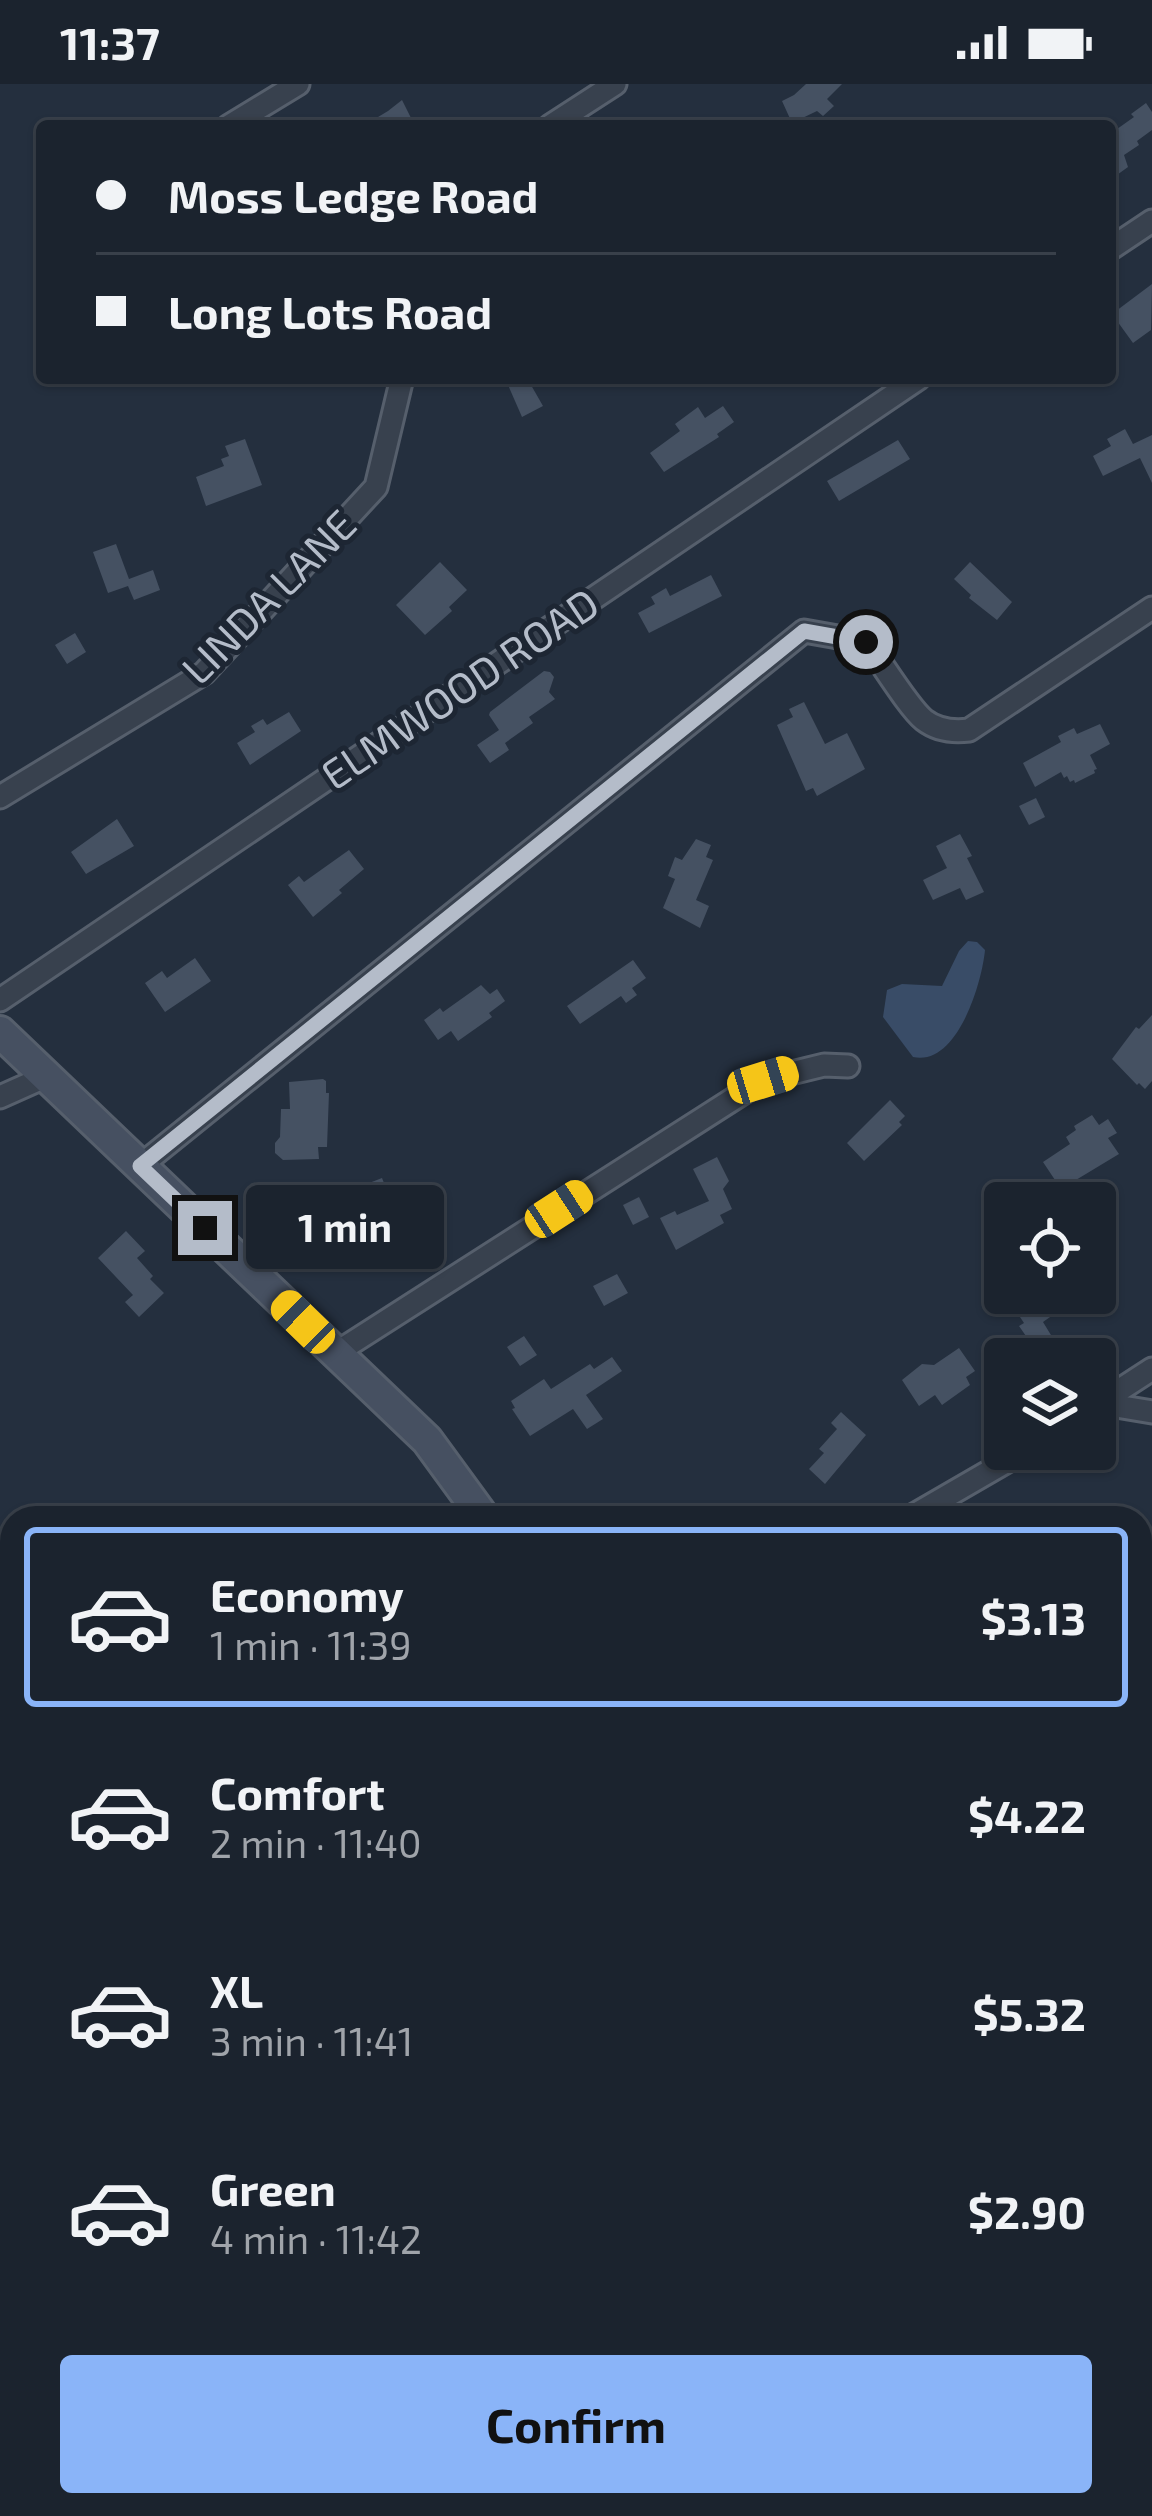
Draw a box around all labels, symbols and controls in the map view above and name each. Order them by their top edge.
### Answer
text: 11:37 [60,15,160,69]
text: Moss Ledge Road [168,168,539,222]
text: Long Lots Road [168,284,492,338]
street label: LINDA LANE [170,498,365,693]
street label: ELMWOOD ROAD [311,576,607,798]
route start [839,615,893,669]
car [723,1052,803,1108]
car [519,1174,599,1244]
map controls [984,1182,1116,1470]
button: locate [984,1182,1116,1314]
callout: 1 min [247,1186,445,1270]
route end [178,1201,232,1255]
text: 1 min [298,1203,392,1250]
car [265,1284,341,1360]
button: layers [984,1338,1116,1470]
icon: car [66,1563,174,1671]
text: Economy [210,1567,404,1621]
text: $3.13 [980,1590,1086,1644]
text: 1 min · 11:39 [210,1621,412,1668]
icon: car [66,1761,174,1869]
text: Comfort [210,1765,385,1819]
text: $4.22 [968,1788,1086,1842]
text: 2 min · 11:40 [210,1819,421,1866]
icon: car [66,1959,174,2067]
text: XL [210,1963,263,2017]
text: $5.32 [972,1986,1086,2040]
text: 3 min · 11:41 [210,2017,413,2064]
icon: car [66,2157,174,2265]
text: Green [210,2161,336,2215]
text: $2.90 [968,2184,1086,2238]
text: 4 min · 11:42 [210,2215,422,2262]
button: Confirm [60,2355,1092,2493]

